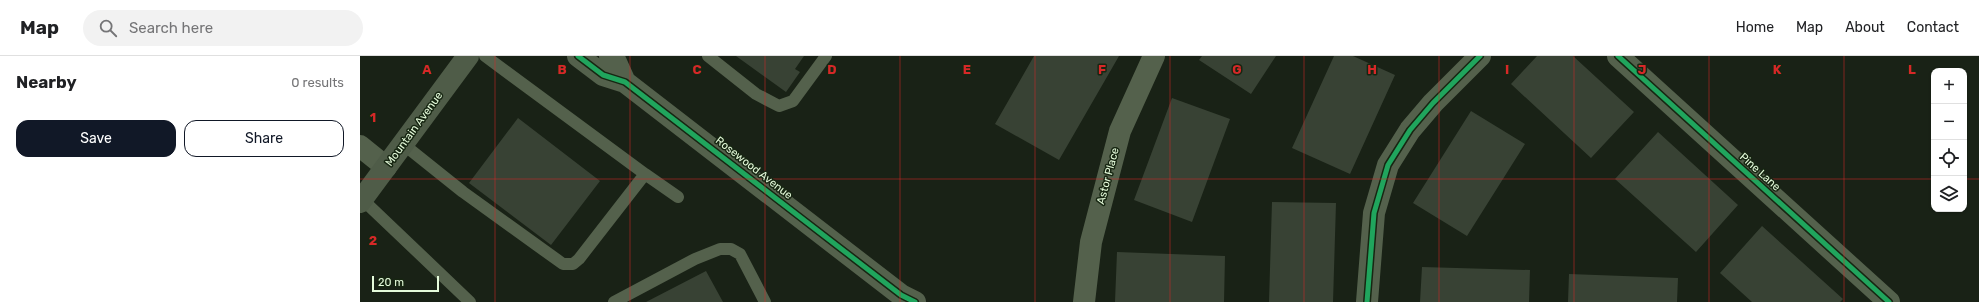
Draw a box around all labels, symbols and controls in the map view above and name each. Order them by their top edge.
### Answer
search box [83,10,363,46]
text: Map [20,16,59,39]
icon: search [97,17,119,39]
text: Search here [129,19,213,37]
text: Home [1736,19,1774,36]
text: Map [1796,19,1823,36]
text: About [1845,19,1885,36]
text: Contact [1907,19,1959,36]
text: A [422,62,432,77]
text: B [557,62,567,77]
text: C [692,62,702,77]
text: D [827,62,837,77]
text: E [963,62,971,77]
text: F [1098,62,1106,77]
text: G [1232,62,1242,77]
text: H [1367,62,1377,77]
text: I [1505,62,1509,77]
text: J [1638,62,1646,77]
text: K [1773,62,1782,77]
text: L [1908,62,1916,77]
map controls [1931,68,1967,212]
button: + [1931,68,1967,104]
text: Nearby [16,72,77,92]
text: 0 results [291,75,344,90]
street label: Mountain Avenue [383,89,445,169]
button: − [1931,104,1967,140]
text: 1 [370,110,376,125]
button: Save [16,120,176,157]
button: Share [184,120,344,157]
street label: Rosewood Avenue [713,134,795,202]
button: locate [1931,140,1967,176]
street label: Astor Place [1094,146,1122,206]
street label: Pine Lane [1737,150,1783,194]
button: layers [1931,176,1967,212]
text: 2 [369,233,377,248]
scale bar [372,274,439,293]
text: 20 m [378,276,404,289]

